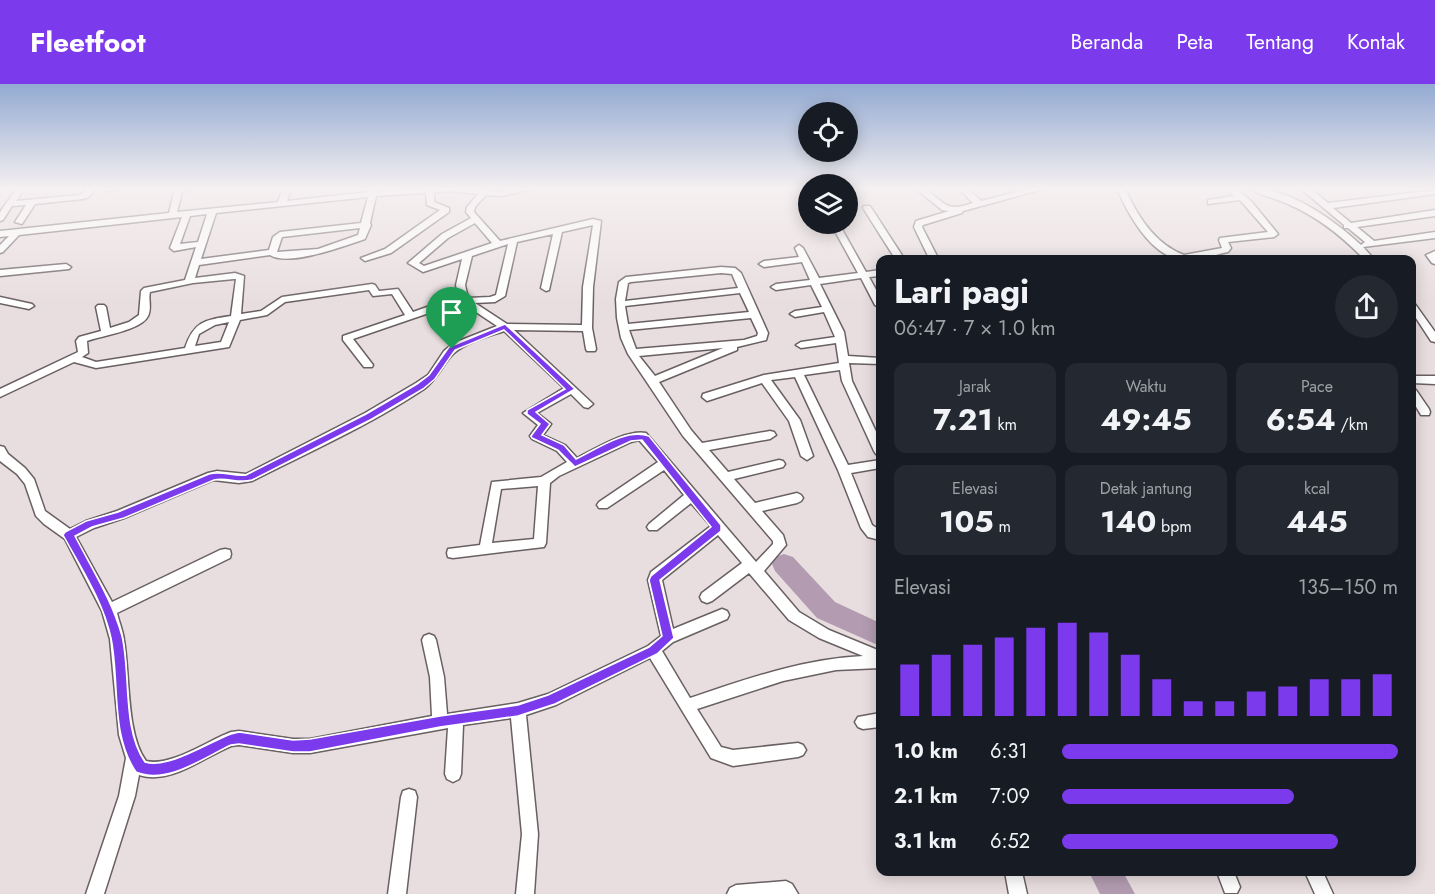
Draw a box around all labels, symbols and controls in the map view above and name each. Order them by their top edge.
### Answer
text: Fleetfoot [30,22,146,63]
text: Beranda [1070,27,1143,57]
text: Peta [1176,27,1213,57]
text: Tentang [1246,27,1314,57]
text: Kontak [1347,27,1405,57]
map controls [798,102,858,234]
button: locate [798,102,858,162]
button: layers [798,174,858,234]
text: Lari pagi [894,268,1029,315]
button: share [1335,275,1398,338]
pin [426,287,477,349]
icon: arrive [435,296,468,329]
text: 06:47 · 7 × 1.0 km [894,314,1056,343]
text: Jarak [959,375,991,398]
text: Waktu [1125,375,1167,398]
text: Pace [1301,375,1333,398]
text: 7.21 [933,398,993,441]
text: 49:45 [1101,398,1191,441]
text: 6:54 [1266,398,1336,441]
text: km [993,413,1017,436]
text: /km [1336,413,1368,436]
text: Elevasi [952,477,998,500]
text: Detak jantung [1100,477,1192,500]
text: kcal [1304,477,1330,500]
text: 105 [939,500,994,543]
text: 140 [1100,500,1156,543]
text: 445 [1286,500,1348,543]
text: m [994,515,1011,538]
text: bpm [1156,515,1192,538]
text: Elevasi [894,573,951,602]
text: 135–150 m [1298,573,1398,602]
text: 1.0 km [894,737,958,766]
text: 6:31 [990,737,1027,766]
text: 2.1 km [894,782,958,811]
text: 7:09 [990,782,1030,811]
text: 3.1 km [894,827,957,856]
text: 6:52 [990,827,1030,856]

